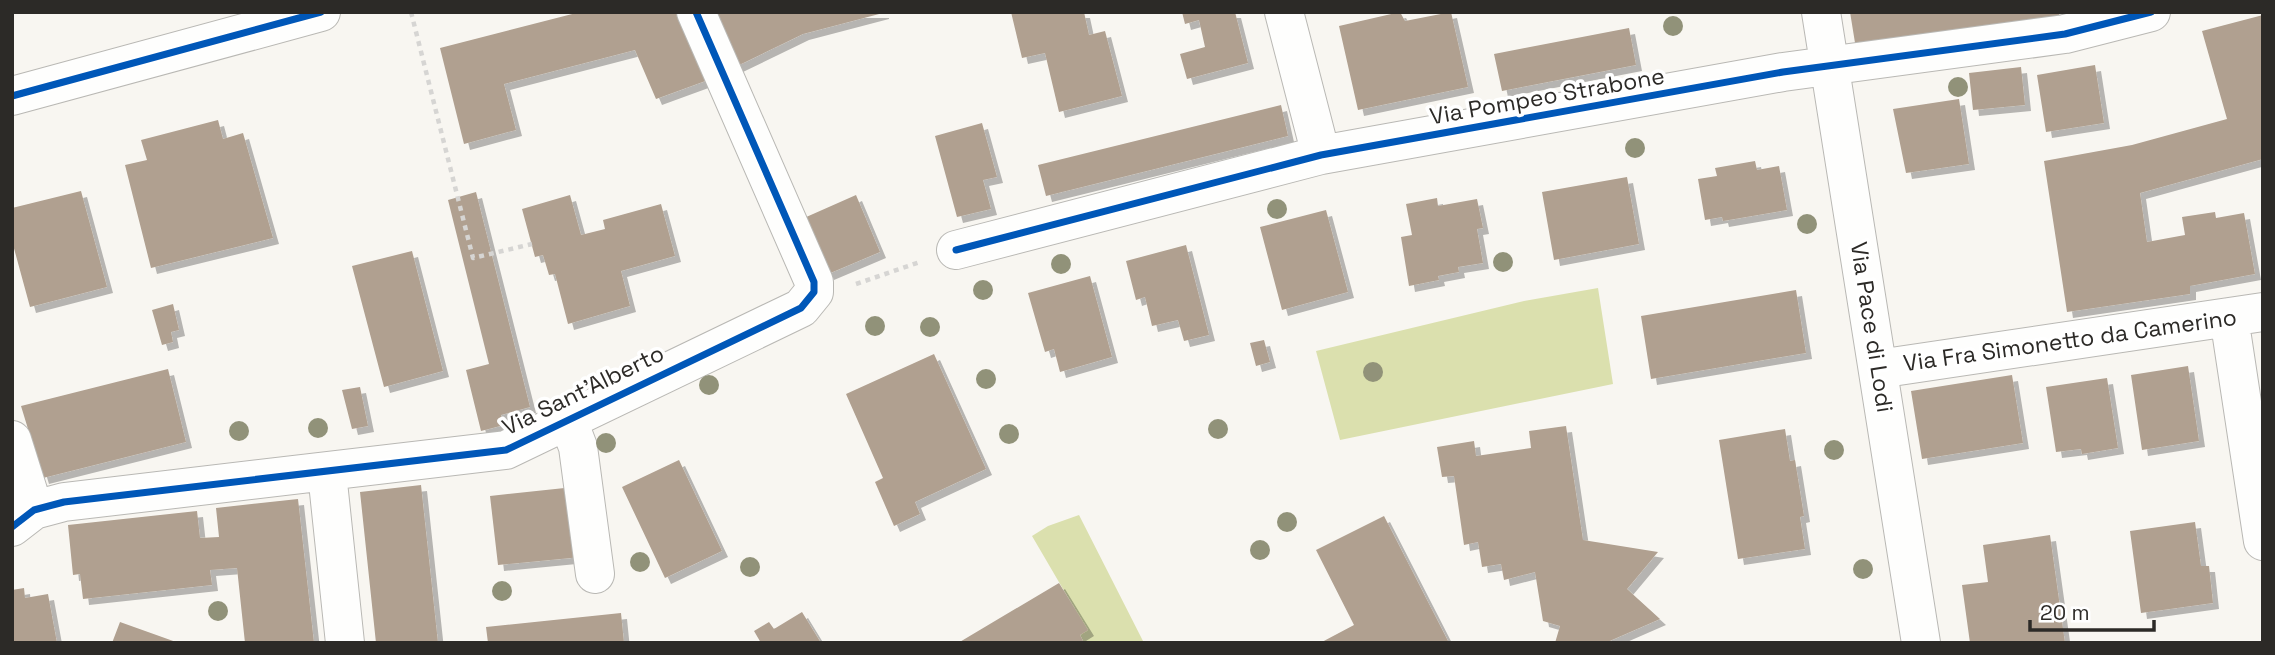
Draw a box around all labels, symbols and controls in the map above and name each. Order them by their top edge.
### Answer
street label: Via Pompeo Strabone [1427,61,1667,131]
street label: Via Pace di Lodi [1844,240,1900,414]
street label: Via Fra Simonetto da Camerino [1901,302,2239,378]
street label: Via Sant'Alberto [497,338,669,442]
scale bar [2030,588,2154,632]
text: 20 m [2040,599,2090,626]

